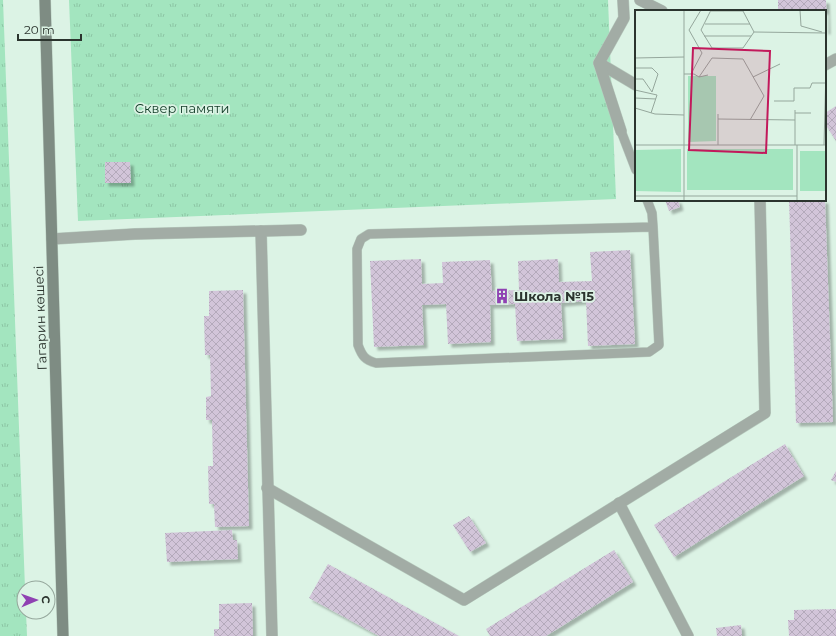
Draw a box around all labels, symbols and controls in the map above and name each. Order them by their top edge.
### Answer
inset map [635,10,826,201]
scale bar [18,16,81,42]
text: 20 m [24,22,55,37]
park label: Сквер памяти [135,100,229,116]
street label: Гагарин көшесі [30,265,50,371]
building icon: Школа №15 [493,287,511,305]
place label: Школа №15 [514,288,594,304]
north arrow [16,580,56,620]
text: С [39,595,53,604]

